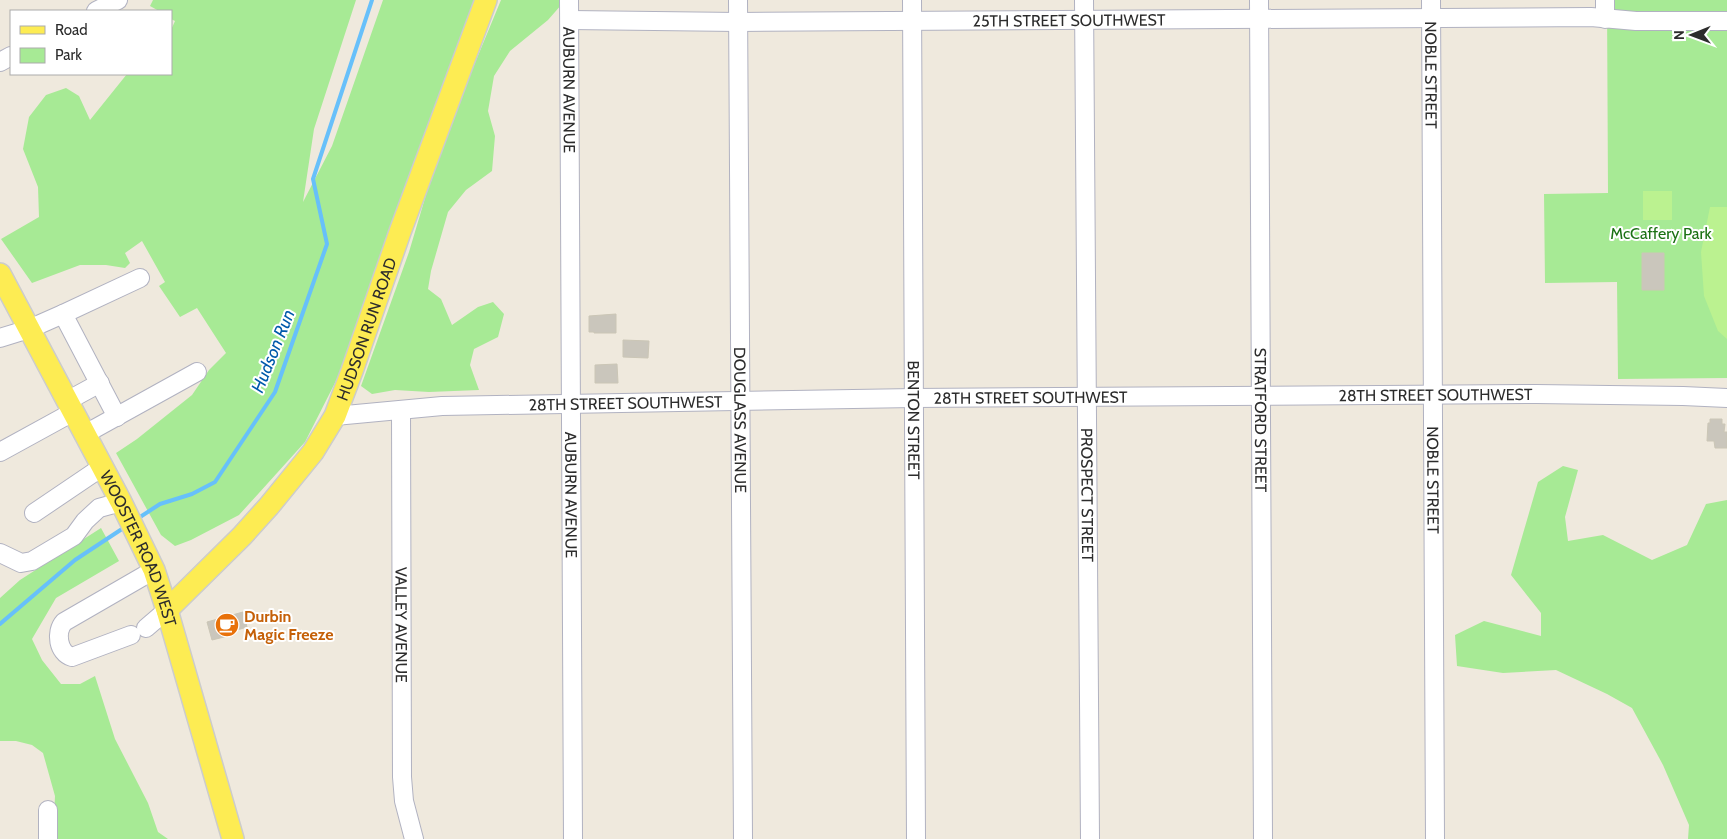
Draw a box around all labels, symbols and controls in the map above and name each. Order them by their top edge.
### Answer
legend [10,10,172,75]
street label: 25TH STREET SOUTHWEST [972,10,1166,31]
north arrow [1667,10,1717,60]
text: Road [55,21,88,39]
street label: NOBLE STREET [1421,21,1441,129]
street label: AUBURN AVENUE [559,27,579,153]
text: N [1670,30,1688,40]
text: Park [55,46,82,64]
park label: McCaffery Park [1610,224,1713,243]
street label: HUDSON RUN ROAD [333,255,400,403]
water label: Hudson Run [246,306,300,396]
street label: DOUGLASS AVENUE [730,347,750,493]
street label: STRATFORD STREET [1251,348,1270,493]
street label: BENTON STREET [904,361,923,480]
street label: 28TH STREET SOUTHWEST [1338,385,1533,405]
street label: 28TH STREET SOUTHWEST [933,388,1128,408]
street label: 28TH STREET SOUTHWEST [528,392,723,415]
street label: NOBLE STREET [1423,426,1443,534]
street label: PROSPECT STREET [1077,428,1097,563]
street label: AUBURN AVENUE [561,432,581,558]
street label: WOOSTER ROAD WEST [96,467,180,629]
street label: VALLEY AVENUE [391,567,411,683]
place label: Durbin Magic Freeze [244,607,333,644]
cafe icon: Durbin Magic Freeze [214,612,240,638]

